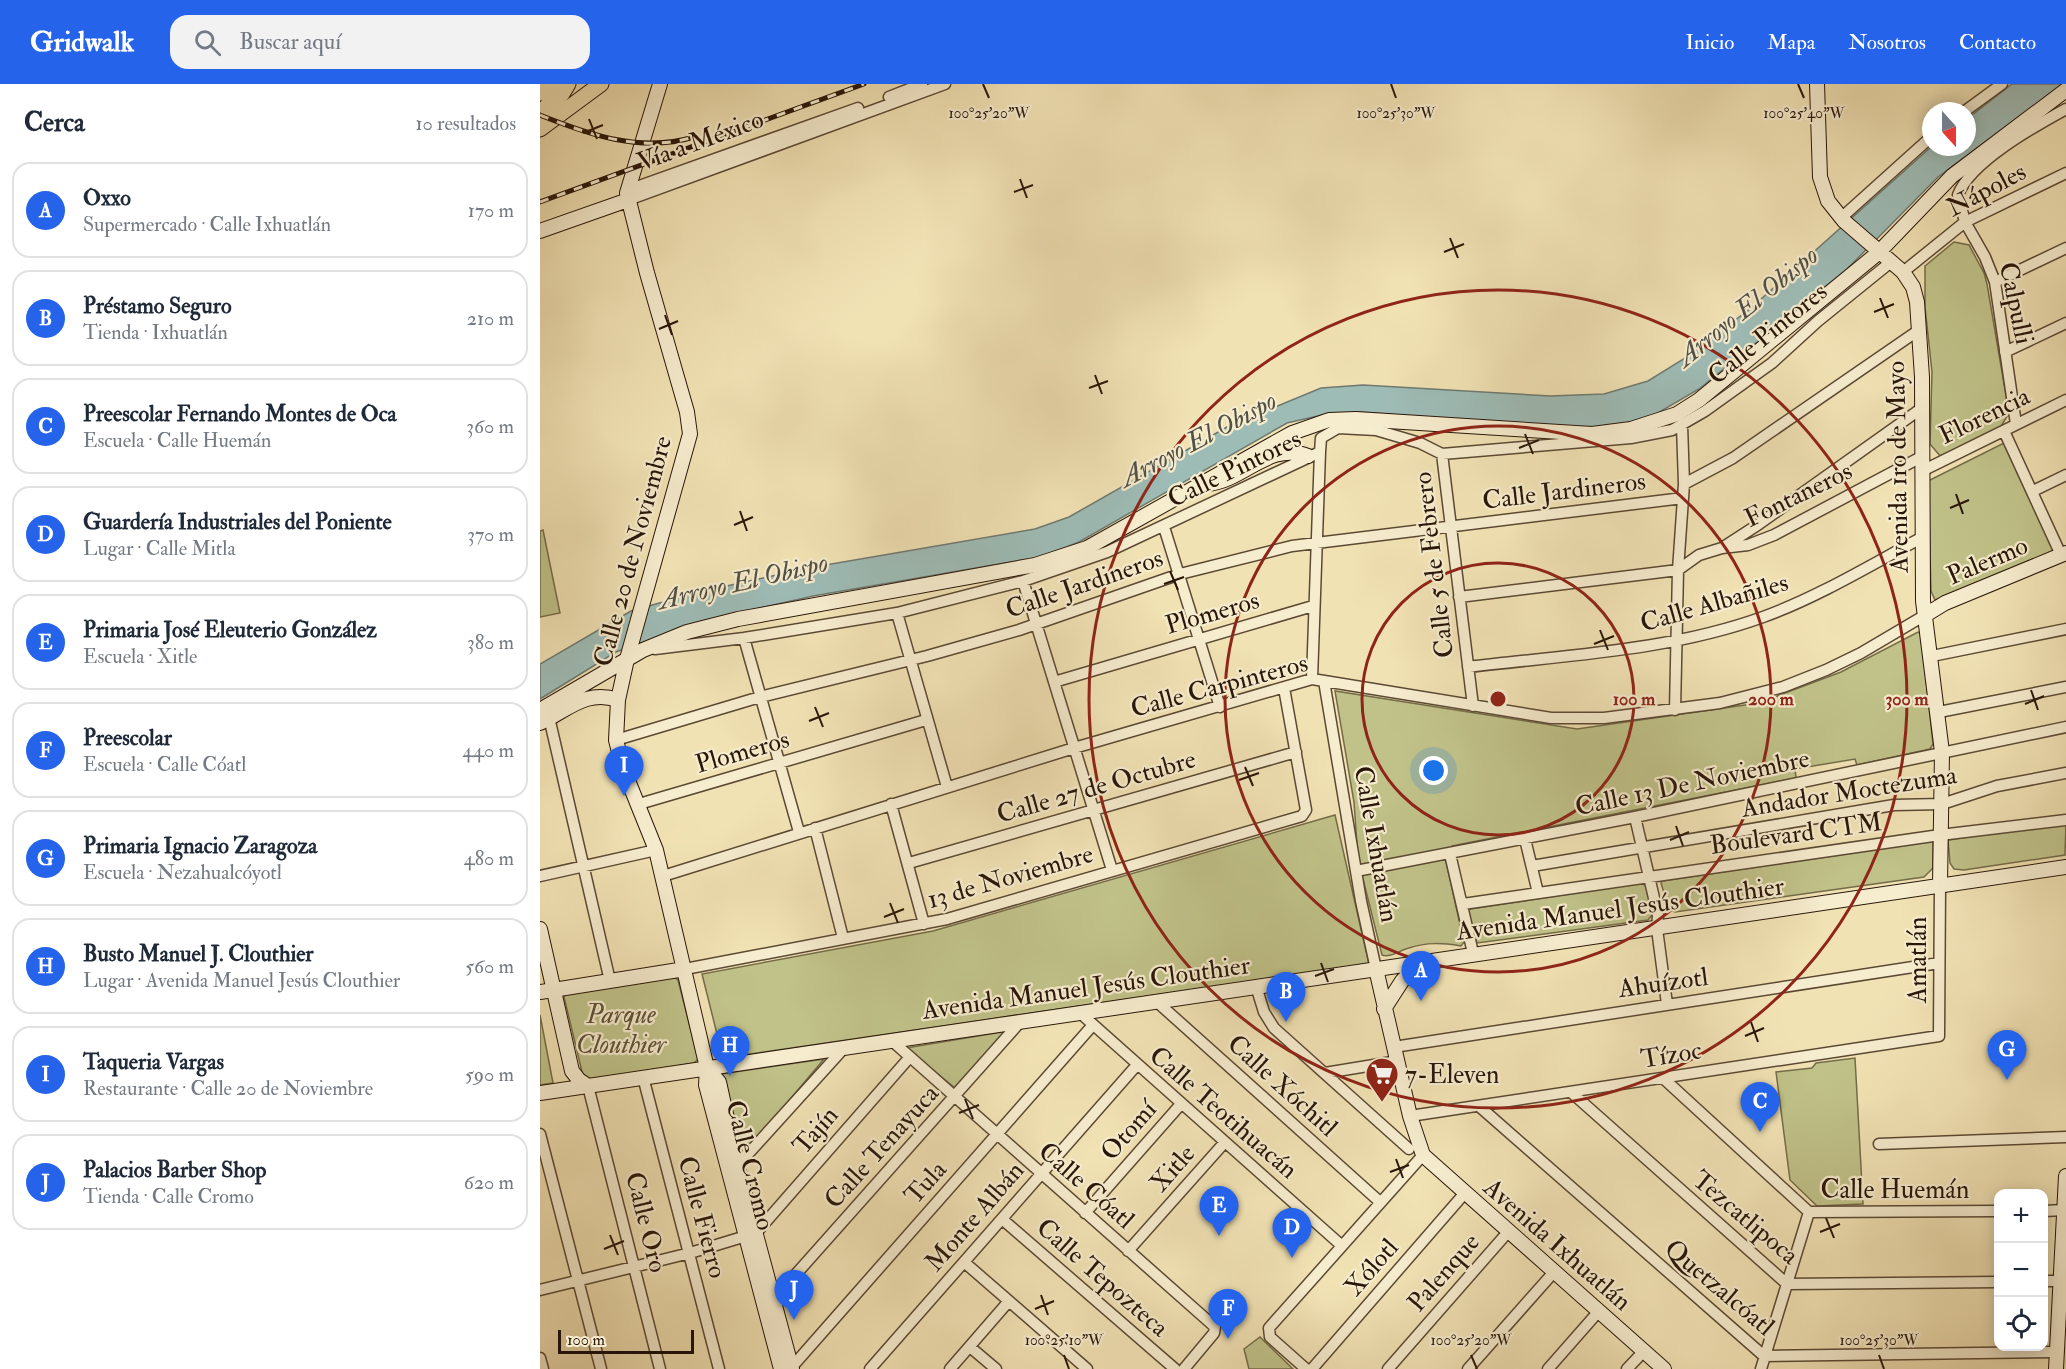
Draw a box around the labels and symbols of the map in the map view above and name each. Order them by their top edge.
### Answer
north arrow [1922,102,1976,156]
street label: Vía a México [633,103,768,179]
text: 100°25'20"W [948,104,1030,123]
text: 100°25'30"W [1356,104,1436,123]
text: 100°25'40"W [1763,104,1845,123]
street label: Nápoles [1941,156,2032,225]
water label: Arroyo El Obispo [1667,239,1825,376]
street label: Calpulli [1991,259,2040,347]
street label: Calle Pintores [1701,276,1834,392]
street label: Avenida 1ro de Mayo [1880,361,1916,574]
street label: Florencia [1934,380,2035,452]
water label: Arroyo El Obispo [1111,384,1282,496]
street label: Calle Pintores [1162,423,1307,515]
street label: Calle 20 de Noviembre [587,432,679,670]
street label: Fontaneros [1739,455,1858,535]
street label: Calle Jardineros [1481,465,1648,517]
street label: Calle 5 de Febrero [1407,470,1461,660]
street label: Palermo [1942,530,2033,592]
street label: Calle Jardineros [1001,542,1167,626]
water label: Arroyo El Obispo [652,546,831,618]
street label: Calle Albañiles [1637,567,1792,639]
street label: Plomeros [1162,584,1263,642]
street label: Calle Carpinteros [1127,647,1312,726]
text: 100 m [1613,688,1656,711]
text: 200 m [1748,688,1795,711]
text: 300 m [1885,688,1930,711]
centre of rings [1488,689,1508,709]
street label: Plomeros [692,723,793,781]
street label: Calle 27 de Octubre [993,743,1200,831]
street label: Calle 13 De Noviembre [1572,743,1812,823]
pin: I [604,746,644,796]
your location [1419,756,1448,785]
street label: Andador Moctezuma [1738,759,1959,825]
street label: Calle Ixhuatlán [1347,764,1405,925]
street label: Boulevard CTM [1708,806,1884,862]
street label: 13 de Noviembre [924,838,1097,916]
street label: Avenida Manuel Jesús Clouthier [1453,870,1786,948]
street label: Amatlán [1902,917,1934,1004]
street label: Avenida Manuel Jesús Clouthier [919,949,1252,1027]
pin: A [1402,952,1440,1001]
street label: Ahuízotl [1615,961,1711,1005]
pin: B [1266,972,1306,1022]
park label: Parque Clouthier [576,999,667,1061]
pin: H [710,1026,750,1076]
street label: Calle Xóchitl [1221,1028,1344,1144]
pin: G [1988,1030,2026,1080]
street label: Tízoc [1639,1034,1704,1076]
street label: Calle Teotihuacán [1143,1040,1304,1186]
supermarket icon: 7-Eleven [1364,1056,1400,1103]
place label: 7-Eleven [1405,1059,1499,1091]
street label: Calle Tenayuca [818,1078,946,1215]
pin: C [1740,1082,1780,1132]
street label: Otomí [1094,1093,1165,1167]
street label: Calle Cromo [718,1097,782,1233]
street label: Tajín [786,1100,845,1161]
street label: Calle Cóatl [1032,1135,1141,1236]
street label: Xitle [1143,1138,1202,1199]
street label: Calle Fierro [670,1153,734,1282]
street label: Tula [898,1154,954,1211]
street label: Monte Albán [918,1155,1031,1278]
street label: Tezcatlipoca [1685,1164,1805,1273]
street label: Calle Oro [618,1169,674,1276]
street label: Avenida Ixhuatlán [1476,1171,1638,1318]
street label: Calle Huemán [1821,1174,1969,1206]
pin: E [1200,1186,1238,1236]
pin: D [1272,1208,1311,1258]
street label: Calle Tepozteca [1029,1212,1175,1345]
street label: Palenque [1401,1227,1487,1319]
street label: Xólotl [1338,1232,1406,1303]
street label: Quetzalcóatl [1658,1233,1781,1343]
pin: J [774,1270,814,1320]
pin: F [1208,1290,1248,1339]
scale bar [558,1327,694,1354]
text: 100°25'10"W [1025,1331,1104,1350]
text: 100°25'20"W [1430,1331,1512,1350]
text: 100°25'30"W [1839,1331,1919,1350]

